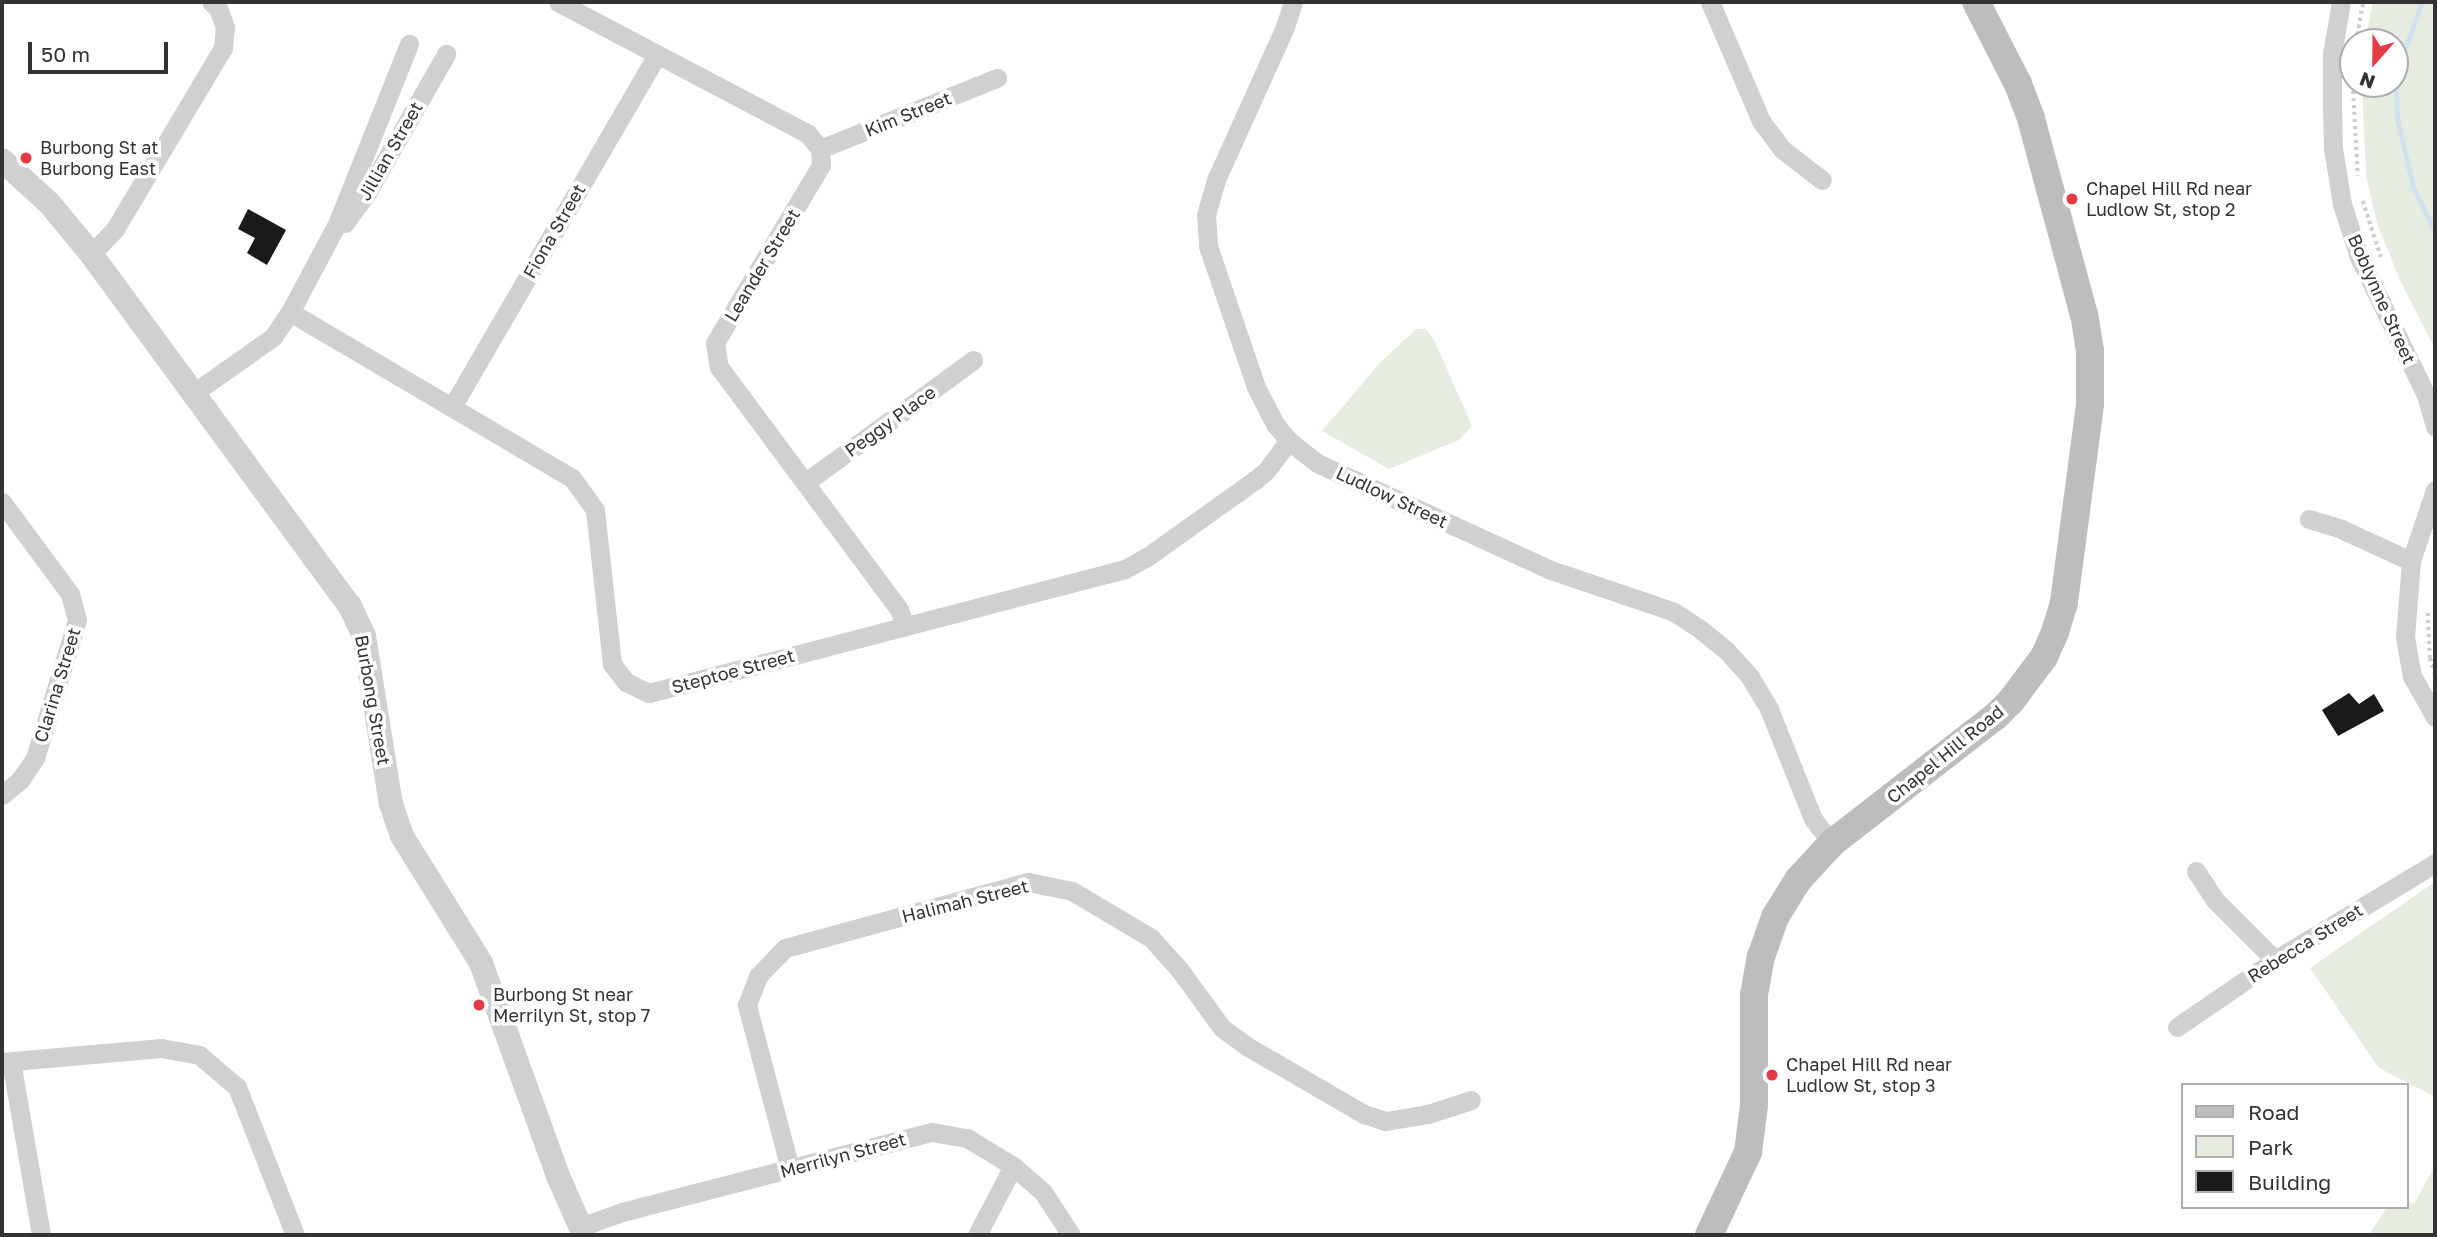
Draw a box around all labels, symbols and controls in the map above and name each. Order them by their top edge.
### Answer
scale bar [32,28,172,72]
north arrow [2339,28,2409,98]
text: 50 m [41,41,90,67]
text: N [2356,68,2378,95]
street label: Kim Street [862,87,954,141]
street label: Jillian Street [353,98,427,204]
place label: Burbong St at Burbong East [40,137,159,180]
marker: Burbong St at Burbong East [18,150,34,166]
place label: Chapel Hill Rd near Ludlow St, stop 2 [2086,178,2252,220]
street label: Fiona Street [518,180,590,282]
marker: Chapel Hill Rd near Ludlow St, stop 2 [2064,191,2080,207]
street label: Leander Street [720,205,804,325]
street label: Boblynne Street [2344,231,2420,367]
street label: Peggy Place [840,381,940,461]
street label: Ludlow Street [1333,462,1451,532]
street label: Clarina Street [29,625,85,745]
street label: Burbong Street [351,633,395,767]
street label: Steptoe Street [669,644,797,698]
street label: Chapel Hill Road [1882,700,2008,808]
street label: Halimah Street [900,875,1030,927]
street label: Rebecca Street [2243,899,2367,987]
place label: Burbong St near Merrilyn St, stop 7 [493,984,650,1026]
marker: Burbong St near Merrilyn St, stop 7 [471,997,487,1013]
place label: Chapel Hill Rd near Ludlow St, stop 3 [1786,1054,1952,1096]
marker: Chapel Hill Rd near Ludlow St, stop 3 [1764,1067,1780,1083]
legend [2182,1083,2409,1209]
text: Road [2248,1099,2299,1125]
street label: Merrilyn Street [778,1128,908,1182]
text: Park [2248,1134,2293,1160]
text: Building [2248,1169,2331,1195]

